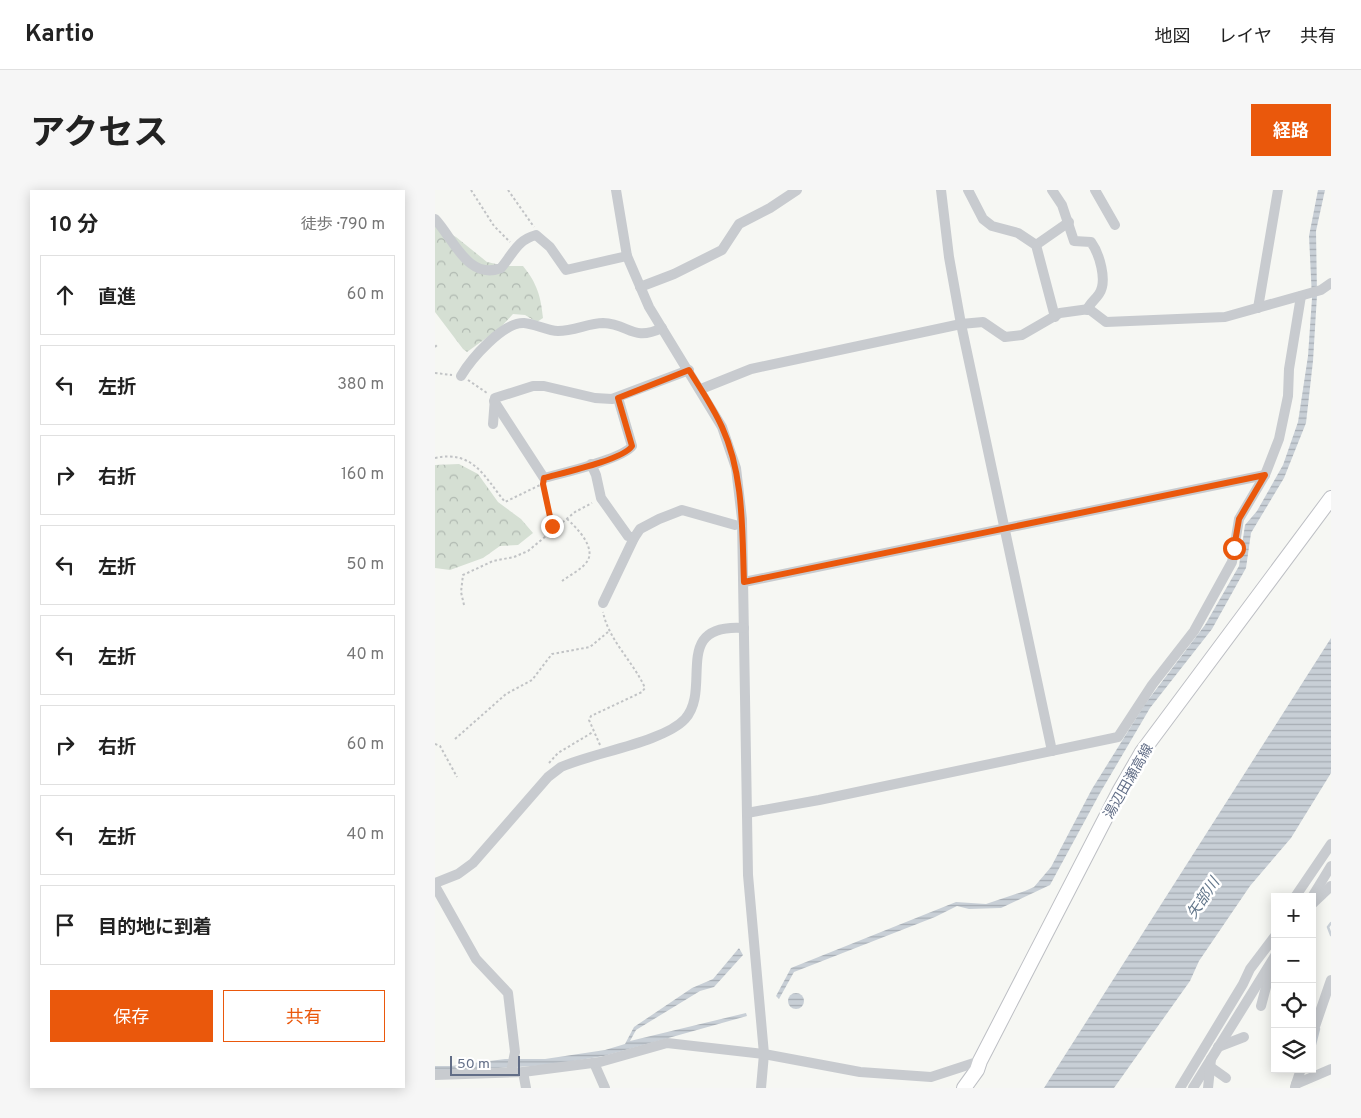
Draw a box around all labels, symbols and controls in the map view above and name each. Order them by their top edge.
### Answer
text: Kartio [25,20,94,50]
text: 地図 [1155,26,1191,49]
text: レイヤ [1219,26,1272,49]
text: 共有 [1300,26,1336,49]
button: 経路 [1251,104,1331,156]
text: アクセス [30,113,168,157]
text: 10 分 [50,212,98,239]
text: 徒歩 · 790 m [301,215,385,235]
icon: ahead [51,281,79,309]
text: 60 m [347,285,384,305]
text: 直進 [98,286,136,310]
icon: left [51,371,79,399]
text: 380 m [337,375,384,395]
text: 左折 [98,376,136,400]
icon: right [51,461,79,489]
text: 160 m [341,465,384,485]
text: 右折 [98,466,136,490]
route end [541,515,564,538]
route start [1223,537,1246,560]
icon: left [51,551,79,579]
text: 50 m [347,555,384,575]
text: 左折 [98,556,136,580]
icon: left [51,641,79,669]
text: 40 m [346,645,384,665]
text: 左折 [98,646,136,670]
icon: right [51,731,79,759]
text: 60 m [347,735,384,755]
text: 右折 [98,736,136,760]
street label: 湯辺田瀬高線 [1101,741,1158,822]
icon: left [51,821,79,849]
text: 40 m [346,825,384,845]
text: 左折 [98,826,136,850]
water label: 矢部川 [1184,873,1226,923]
map controls [1271,893,1316,1073]
button: + [1271,893,1316,938]
icon: arrive [51,911,79,939]
text: 目的地に到着 [98,916,212,940]
button: − [1271,938,1316,983]
button: locate [1271,983,1316,1028]
button: 保存 [50,990,213,1042]
button: 共有 [223,990,385,1042]
button: layers [1271,1028,1316,1073]
scale bar [450,1053,520,1076]
text: 50 m [457,1056,490,1073]

